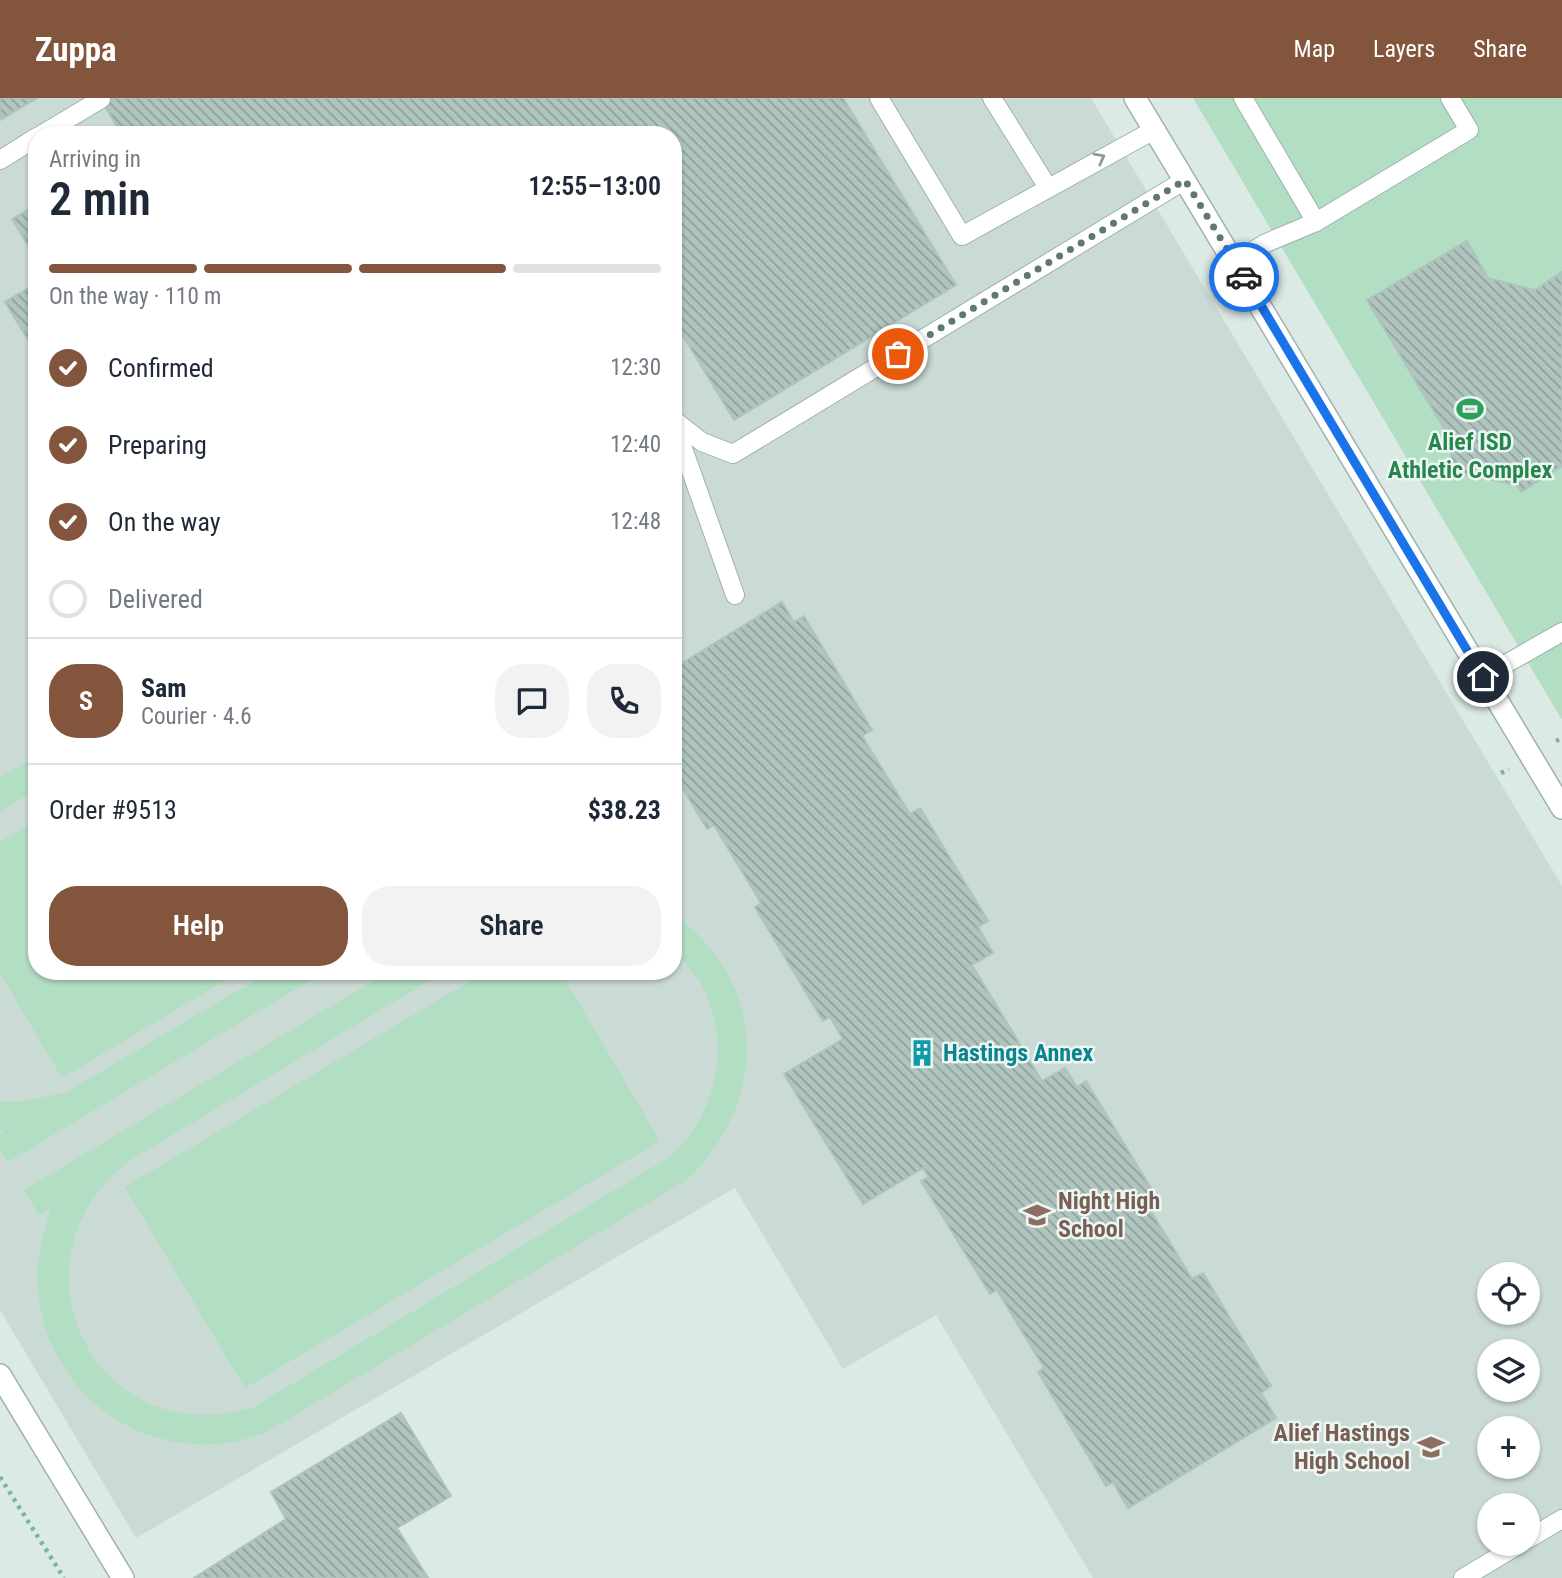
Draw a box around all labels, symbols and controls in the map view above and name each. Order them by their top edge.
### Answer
text: Zuppa [35,30,117,69]
text: Map [1294,35,1335,63]
text: Layers [1373,35,1435,63]
text: Share [1473,35,1527,63]
text: Arriving in [49,146,141,173]
one-way arrow [1093,153,1106,166]
text: 12:55–13:00 [528,171,661,201]
text: 2 min [49,172,151,226]
courier [1209,242,1279,312]
icon: car [1225,258,1263,296]
text: On the way · 110 m [49,283,221,310]
pin [868,324,928,384]
icon: bag [879,335,917,373]
icon: check [49,349,87,387]
text: Confirmed [108,353,214,383]
text: 12:30 [610,354,661,381]
sports icon: Alief ISD Athletic Complex [1455,394,1485,424]
icon: check [49,426,87,464]
place label: Alief ISD Athletic Complex [1388,428,1552,484]
text: Preparing [108,430,207,460]
text: 12:40 [610,431,661,458]
icon: check [49,503,87,541]
text: On the way [108,507,221,537]
text: 12:48 [610,508,661,535]
text: Delivered [108,584,203,614]
pin [1453,647,1513,707]
icon: home [1464,658,1502,696]
button: chat [495,664,569,738]
button: phone [587,664,661,738]
text: Sam [141,673,187,703]
text: S [79,686,93,716]
text: Courier · 4.6 [141,703,252,730]
text: Order #9513 [49,795,177,825]
text: $38.23 [588,795,661,825]
button: Help [49,886,348,966]
button: Share [362,886,661,966]
building icon: Hastings Annex [907,1038,937,1068]
place label: Hastings Annex [943,1039,1094,1067]
place label: Night High School [1058,1187,1160,1243]
school or university icon: Night High School [1022,1200,1052,1230]
map controls [1477,1262,1540,1556]
button: locate [1477,1262,1540,1325]
button: layers [1477,1339,1540,1402]
button: + [1477,1416,1540,1479]
place label: Alief Hastings High School [1274,1419,1410,1475]
school or university icon: Alief Hastings High School [1416,1432,1446,1462]
button: − [1477,1493,1540,1556]

